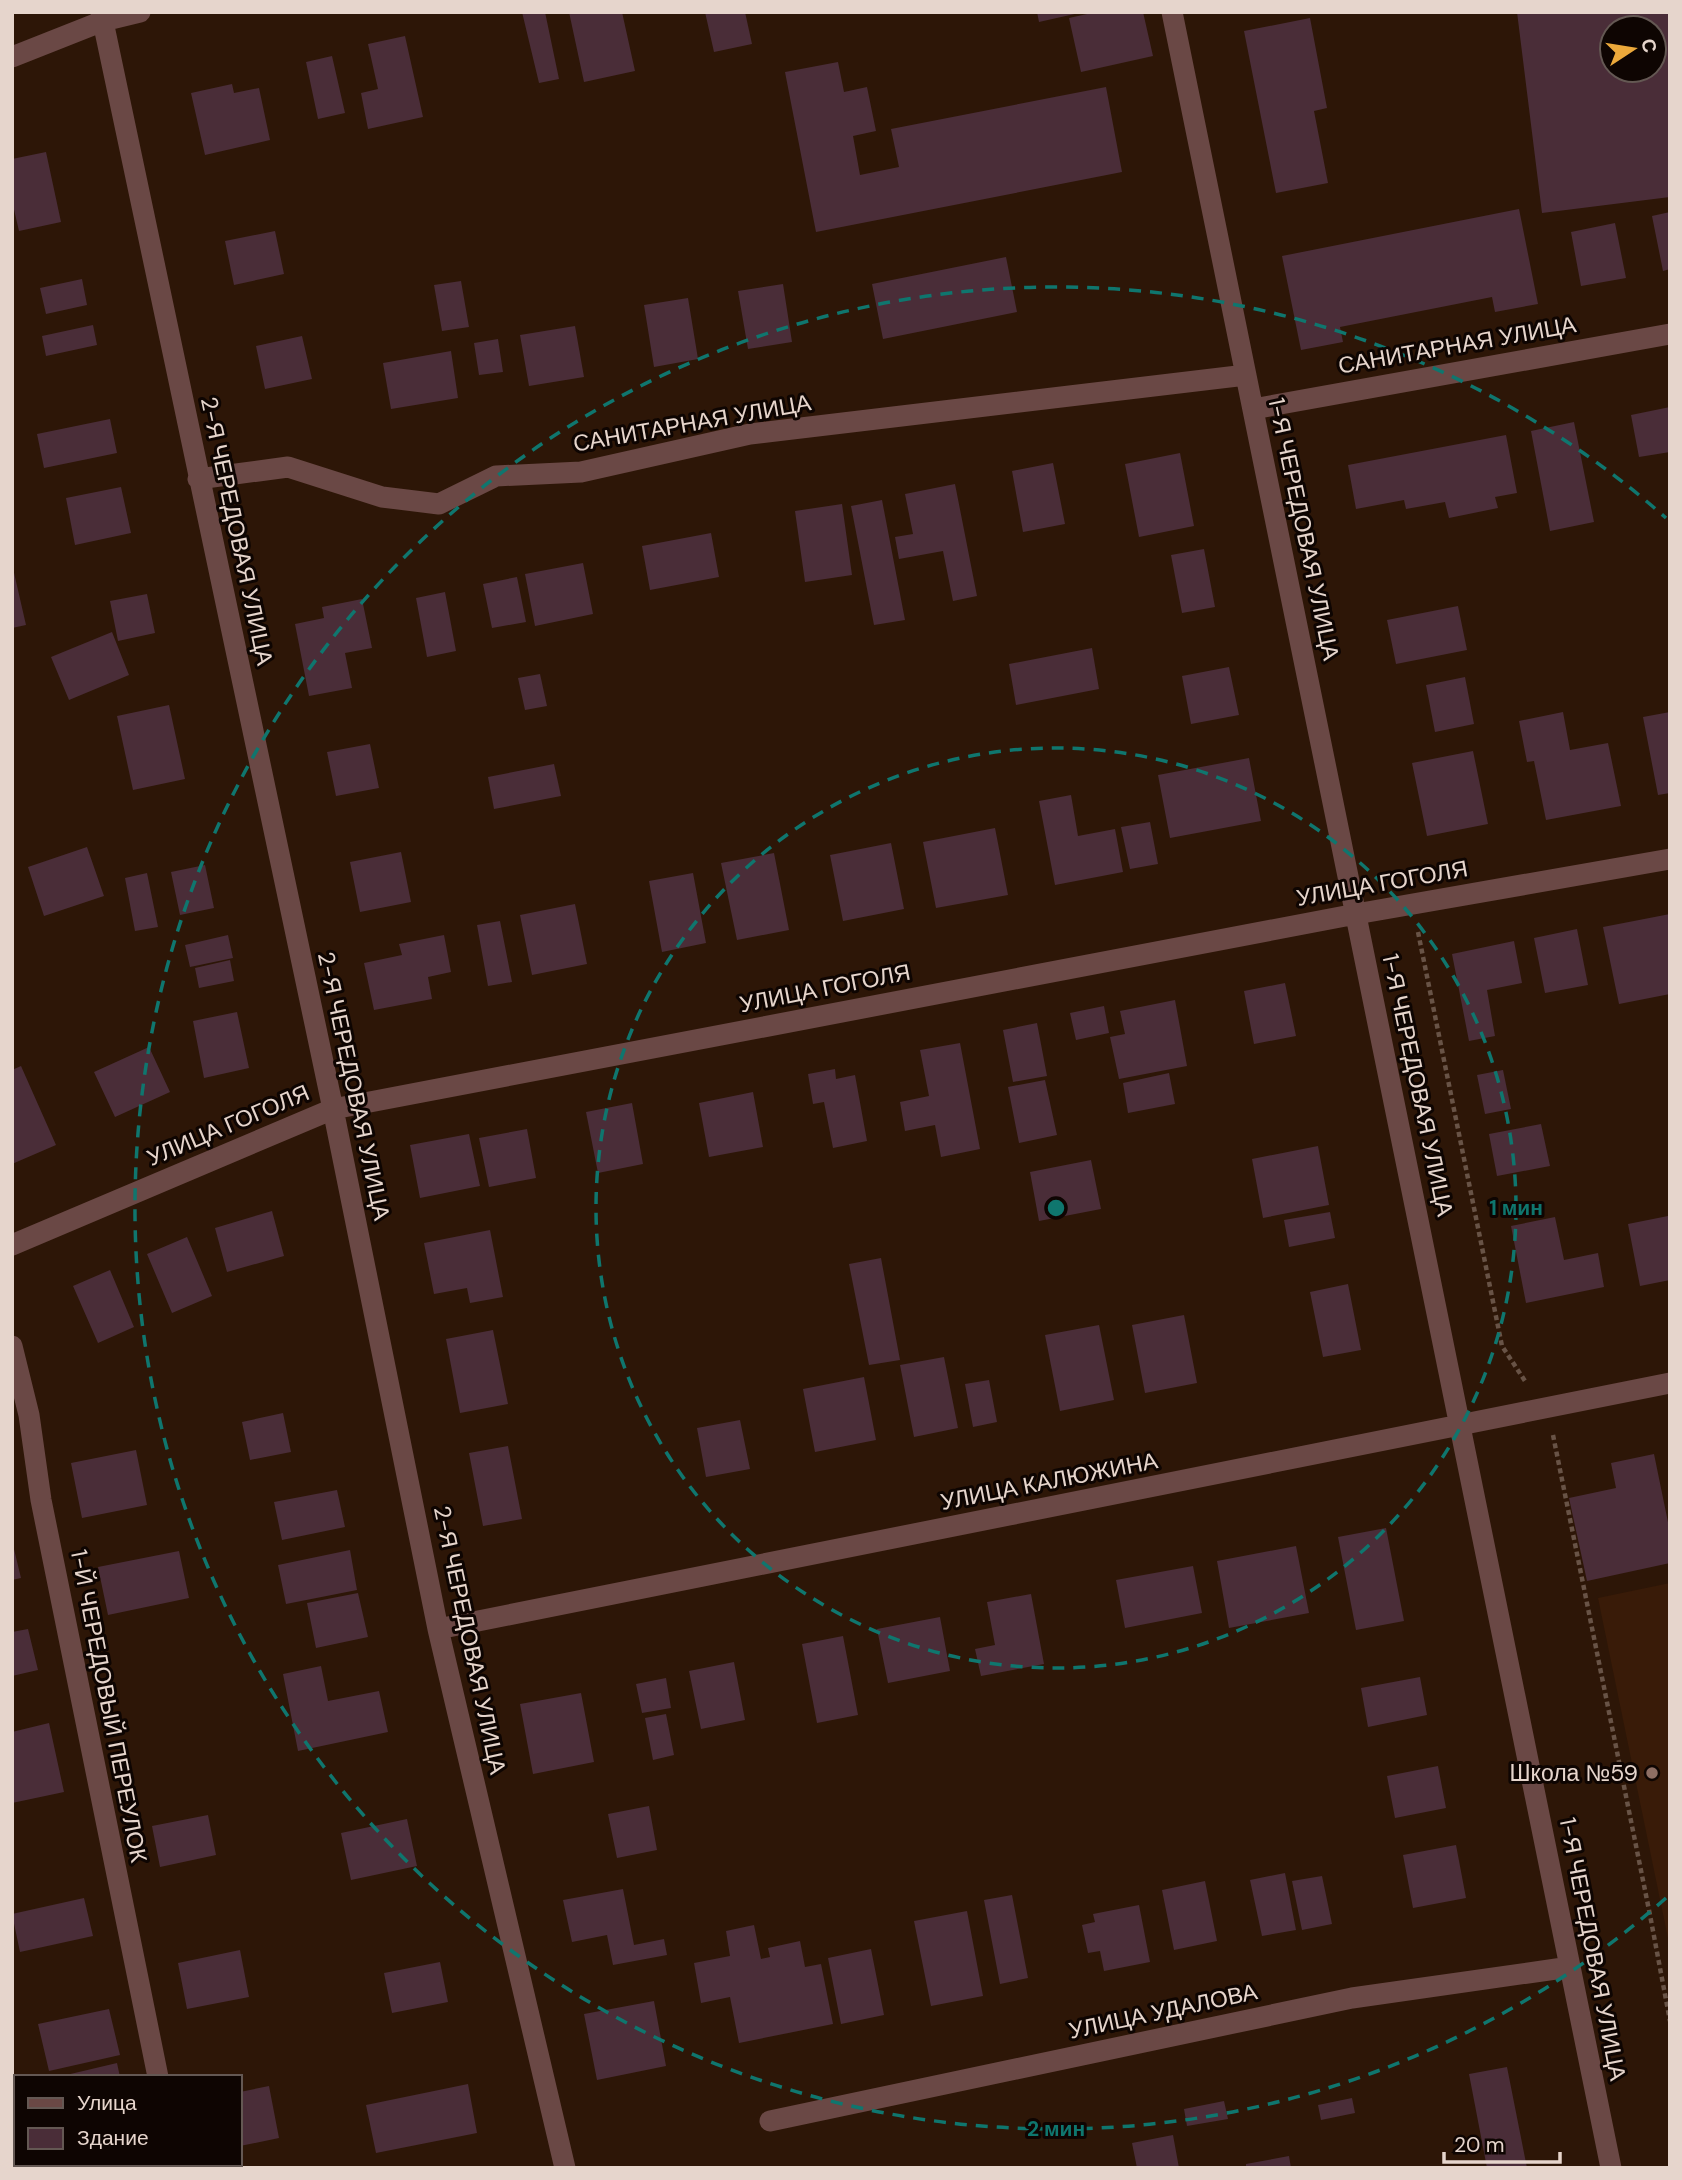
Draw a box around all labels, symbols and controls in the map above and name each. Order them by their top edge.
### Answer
north arrow [1598,14,1668,84]
text: С [1635,36,1663,55]
street label: САНИТАРНАЯ УЛИЦА [1336,309,1579,381]
street label: САНИТАРНАЯ УЛИЦА [571,387,814,459]
street label: 2-Я ЧЕРЕДОВАЯ УЛИЦА [194,394,280,669]
street label: 1-Я ЧЕРЕДОВАЯ УЛИЦА [1262,395,1347,664]
street label: УЛИЦА ГОГОЛЯ [1294,853,1470,913]
street label: 2-Я ЧЕРЕДОВАЯ УЛИЦА [311,949,397,1224]
street label: 1-Я ЧЕРЕДОВАЯ УЛИЦА [1376,951,1461,1220]
street label: УЛИЦА ГОГОЛЯ [737,957,913,1019]
street label: УЛИЦА ГОГОЛЯ [142,1077,314,1173]
text: 1 мин [1489,1194,1543,1222]
centre of rings [1044,1196,1068,1220]
street label: УЛИЦА КАЛЮЖИНА [938,1445,1161,1517]
street label: 2-Я ЧЕРЕДОВАЯ УЛИЦА [427,1503,513,1778]
street label: 1-Й ЧЕРЕДОВЫЙ ПЕРЕУЛОК [64,1547,154,1866]
place label: Школа №59 [1510,1758,1638,1788]
marker: Школа №59 [1644,1765,1660,1781]
street label: 1-Я ЧЕРЕДОВАЯ УЛИЦА [1553,1815,1633,2084]
street label: УЛИЦА УДАЛОВА [1066,1976,1261,2046]
legend [14,2075,242,2166]
text: Улица [77,2089,137,2117]
text: 2 мин [1027,2115,1085,2143]
scale bar [1444,2120,1560,2164]
text: Здание [77,2124,149,2152]
text: 20 m [1454,2131,1505,2159]

